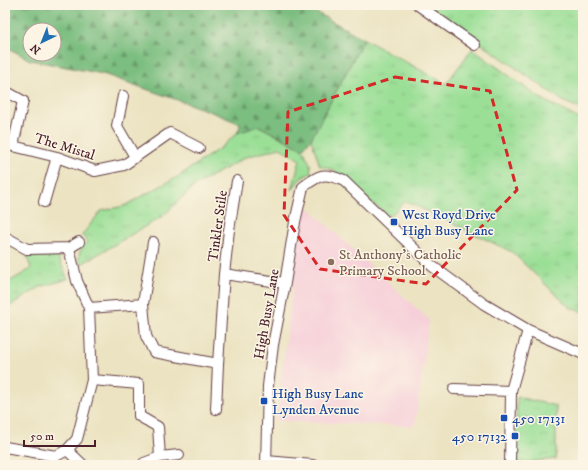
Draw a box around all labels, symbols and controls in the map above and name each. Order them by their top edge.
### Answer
north arrow [22,22,62,62]
text: N [28,40,44,57]
street label: The Mistal [32,129,98,165]
street label: Tinkler Stile [204,189,232,263]
place label: West Royd Drive High Busy Lane [401,206,496,240]
marker: West Royd Drive High Busy Lane [389,217,399,227]
place label: St Anthony's Catholic Primary School [339,246,461,280]
marker: St Anthony's Catholic Primary School [326,257,336,267]
street label: High Busy Lane [250,267,284,361]
place label: High Busy Lane Lynden Avenue [272,385,364,419]
marker: High Busy Lane Lynden Avenue [259,396,269,406]
place label: 450 17131 [512,410,565,428]
marker: 450 17131 [499,413,509,423]
scale bar [24,422,95,448]
place label: 450 17132 [452,428,507,446]
text: 50 m [30,429,54,444]
marker: 450 17132 [510,431,520,441]

